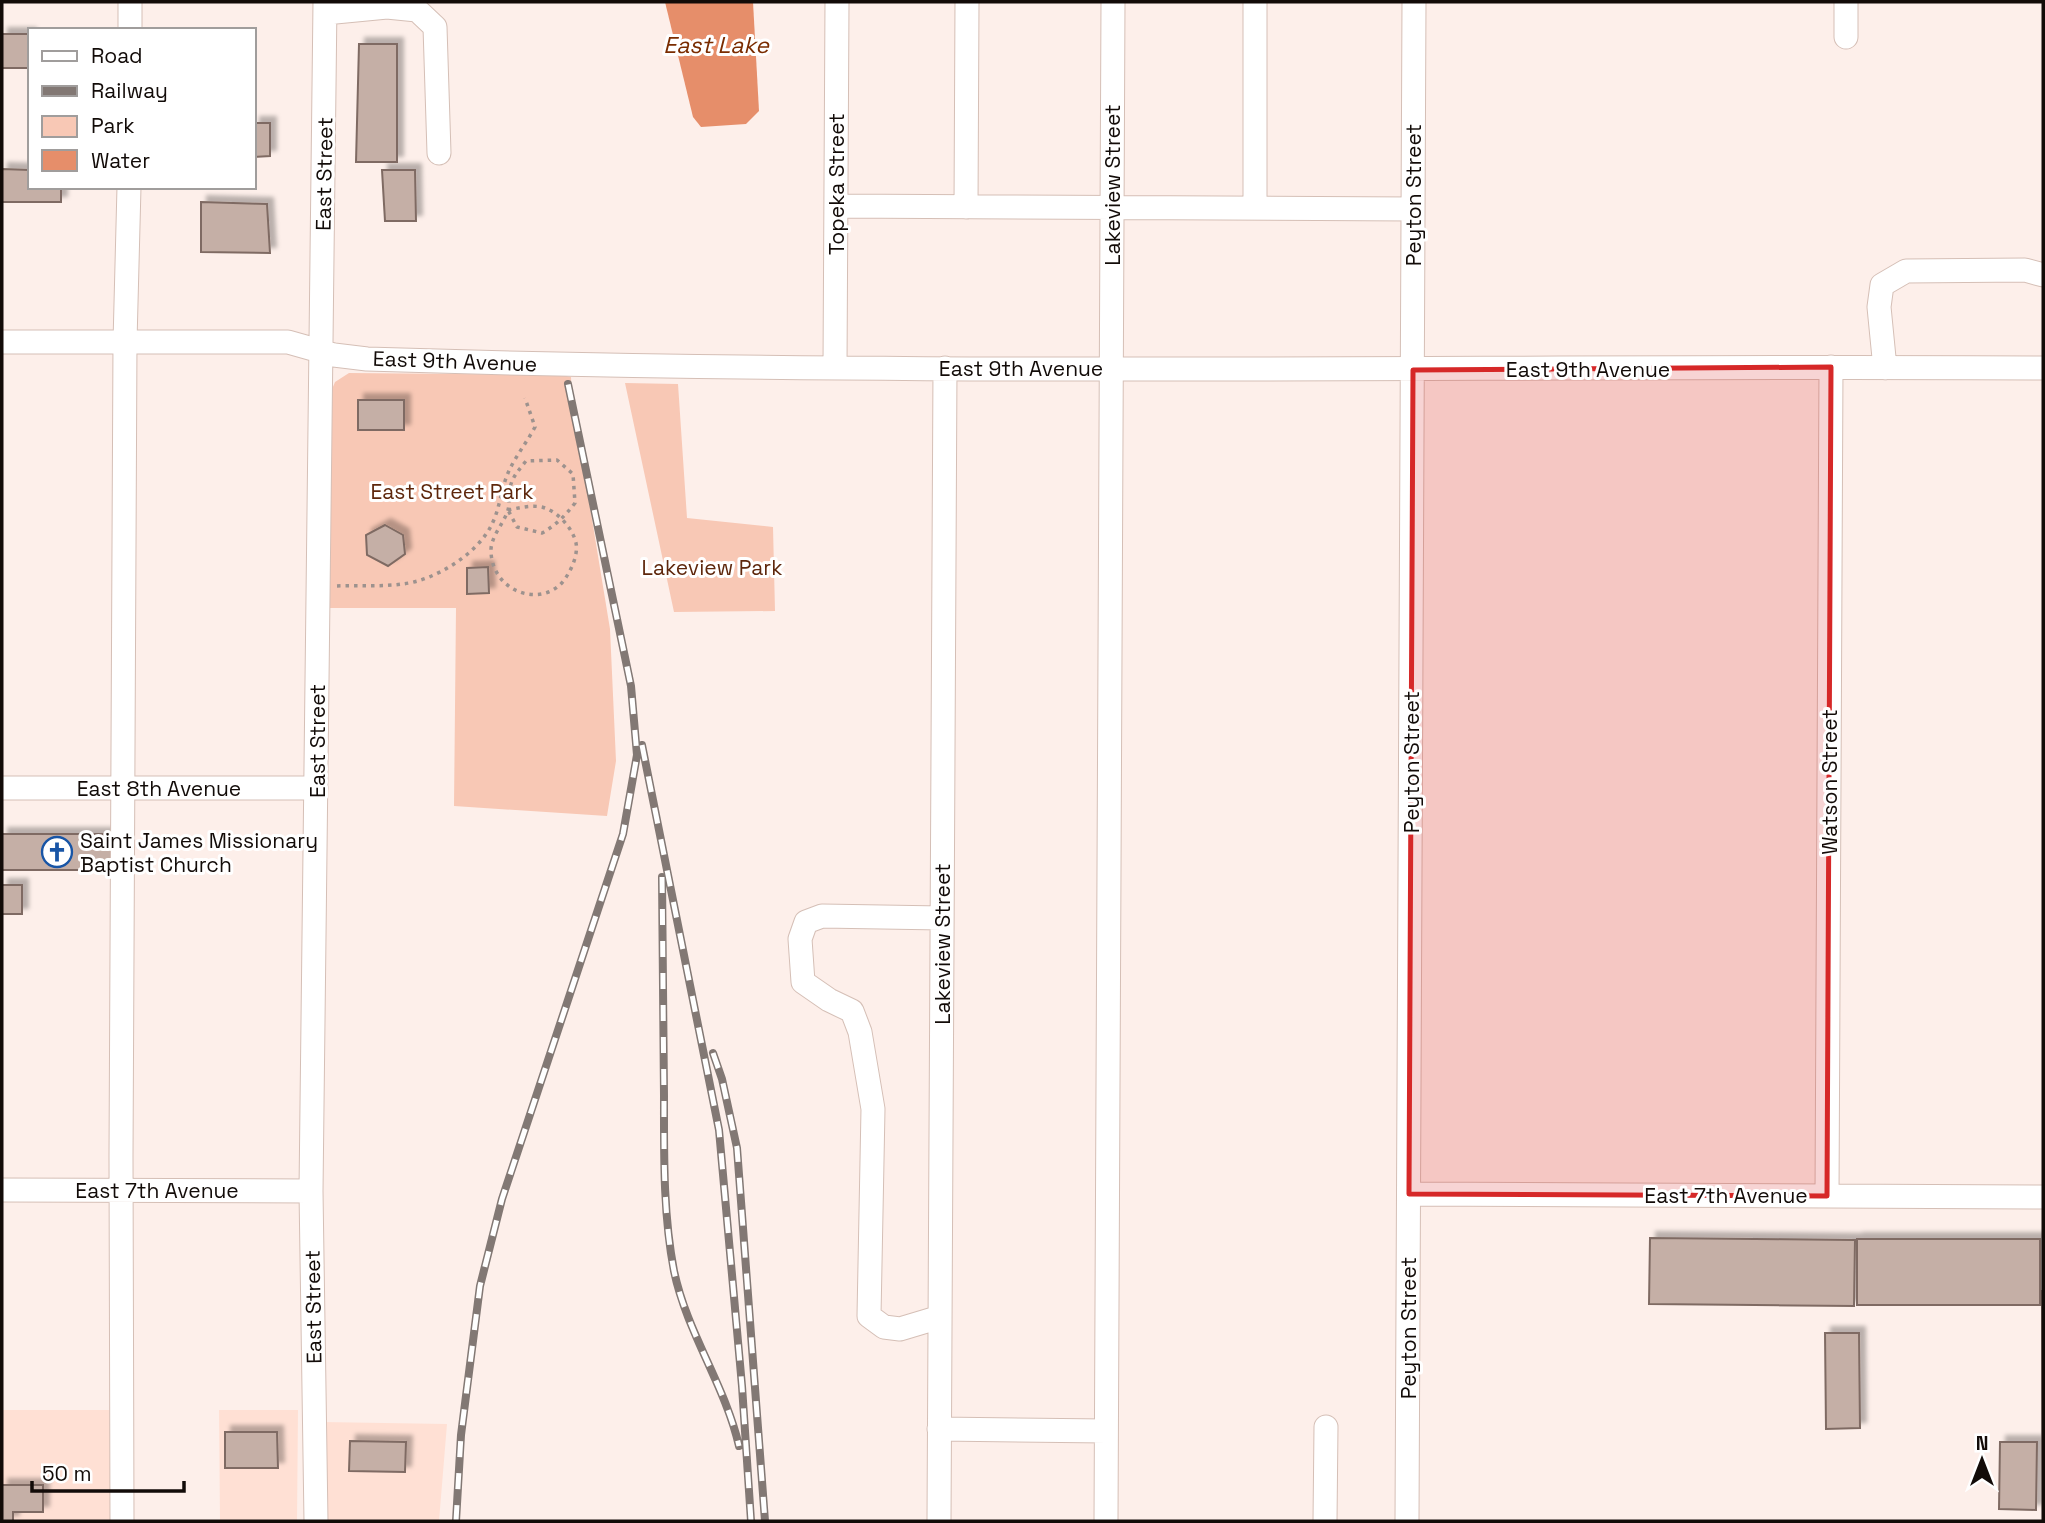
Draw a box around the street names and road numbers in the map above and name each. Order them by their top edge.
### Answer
street label: Lakeview Street [1099,104,1126,266]
street label: Topeka Street [823,113,850,255]
street label: East Street [310,117,338,231]
street label: Peyton Street [1400,124,1427,266]
street label: East 9th Avenue [372,345,538,377]
street label: East 9th Avenue [939,355,1103,382]
street label: East 9th Avenue [1506,356,1670,383]
street label: East Street [304,684,331,798]
street label: Peyton Street [1398,691,1425,833]
street label: Watson Street [1816,709,1843,855]
street label: East 8th Avenue [77,775,241,802]
street label: Lakeview Street [929,863,956,1025]
street label: East 7th Avenue [75,1177,239,1204]
street label: East 7th Avenue [1644,1182,1808,1209]
street label: East Street [299,1250,327,1364]
street label: Peyton Street [1395,1257,1422,1399]

